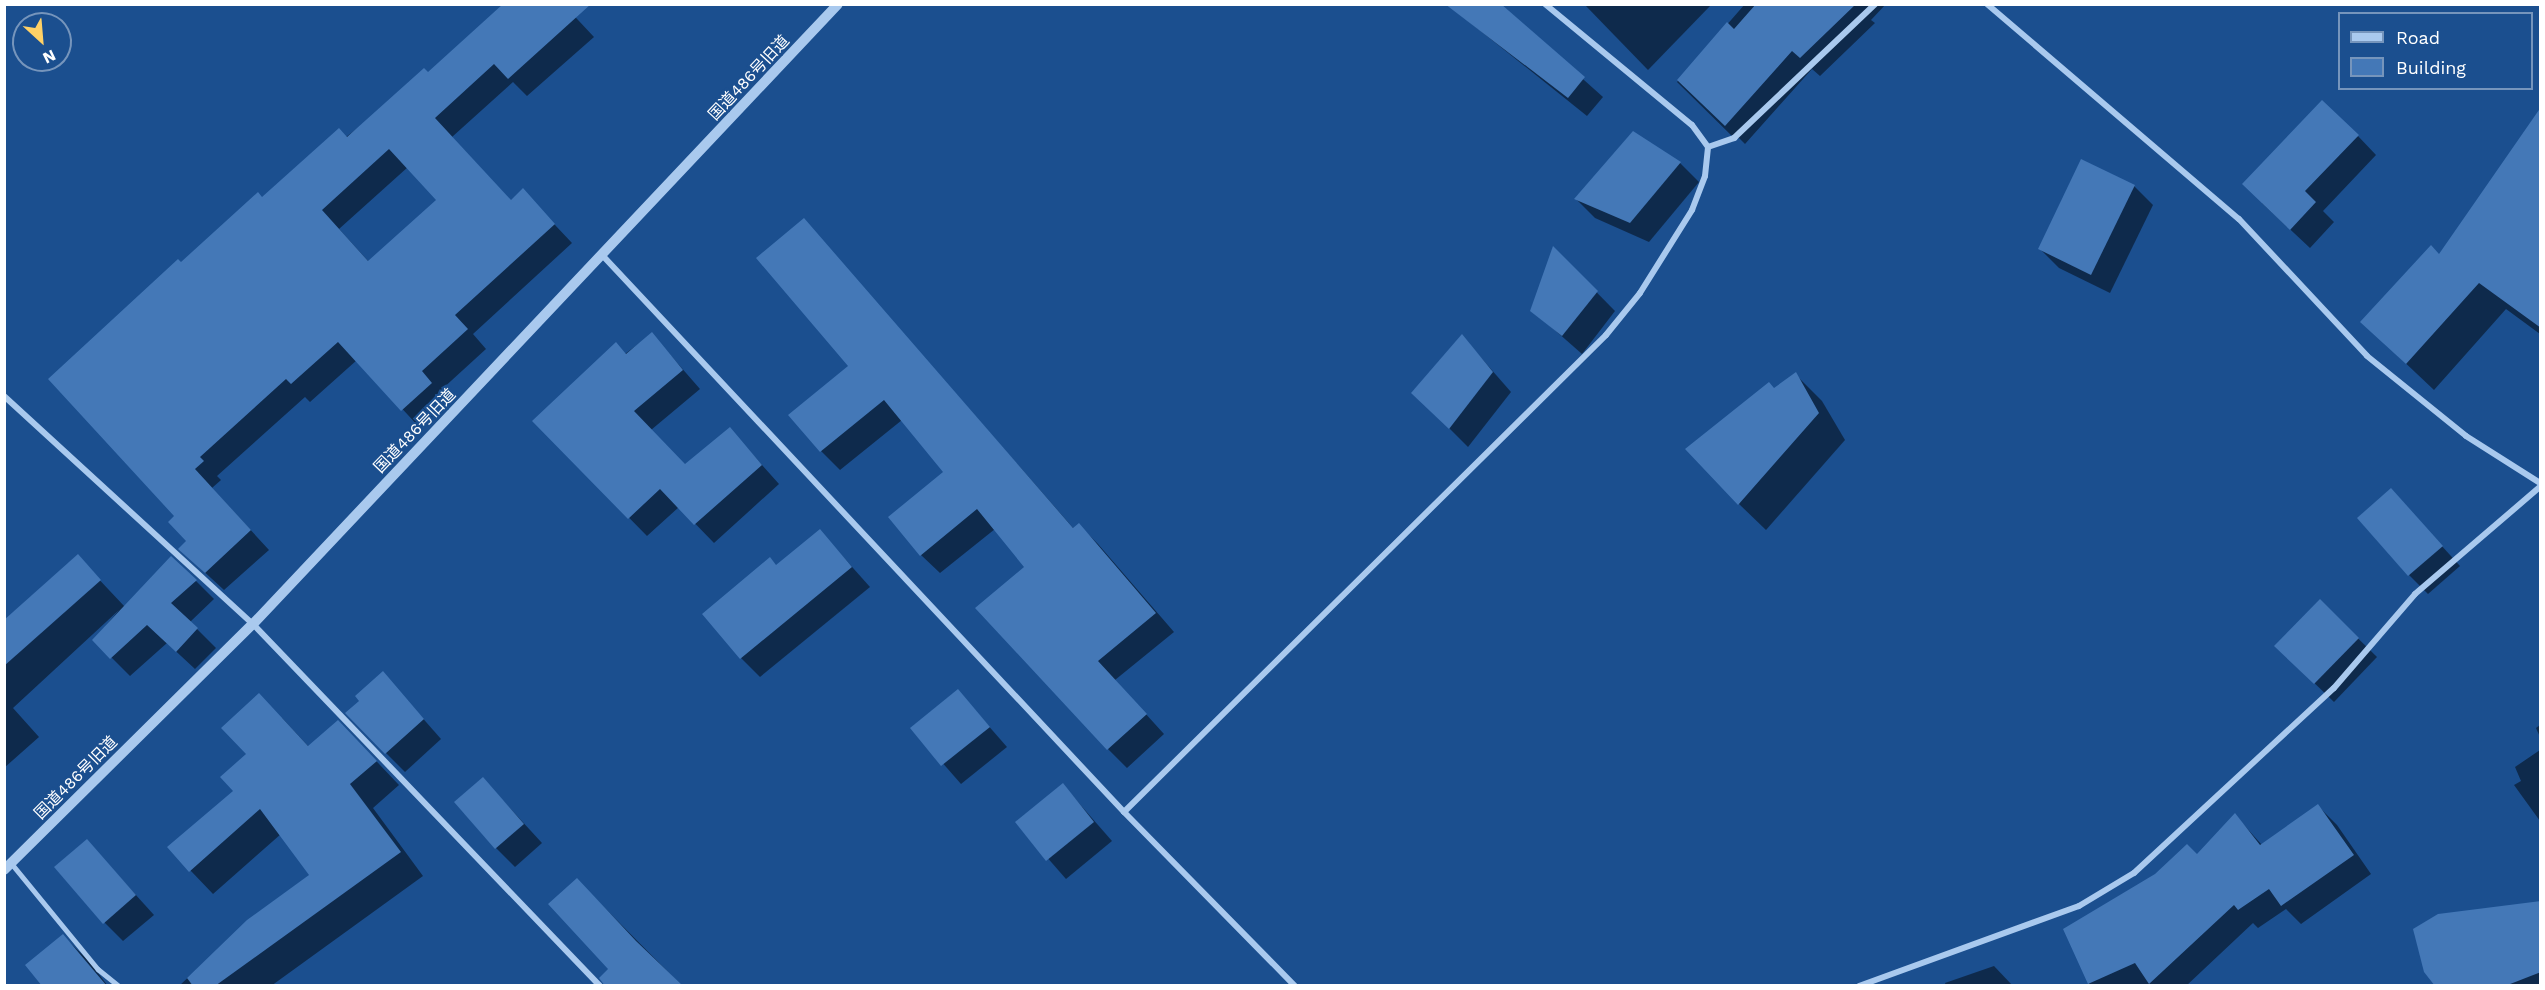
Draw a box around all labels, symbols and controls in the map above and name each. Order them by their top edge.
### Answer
north arrow [12,12,72,72]
legend [2338,12,2533,90]
text: Road [2396,27,2440,48]
street label: 国道486号旧道 [705,31,793,125]
text: N [40,46,59,68]
text: Building [2396,57,2466,78]
street label: 国道486号旧道 [370,385,460,477]
street label: 国道486号旧道 [31,733,121,823]

